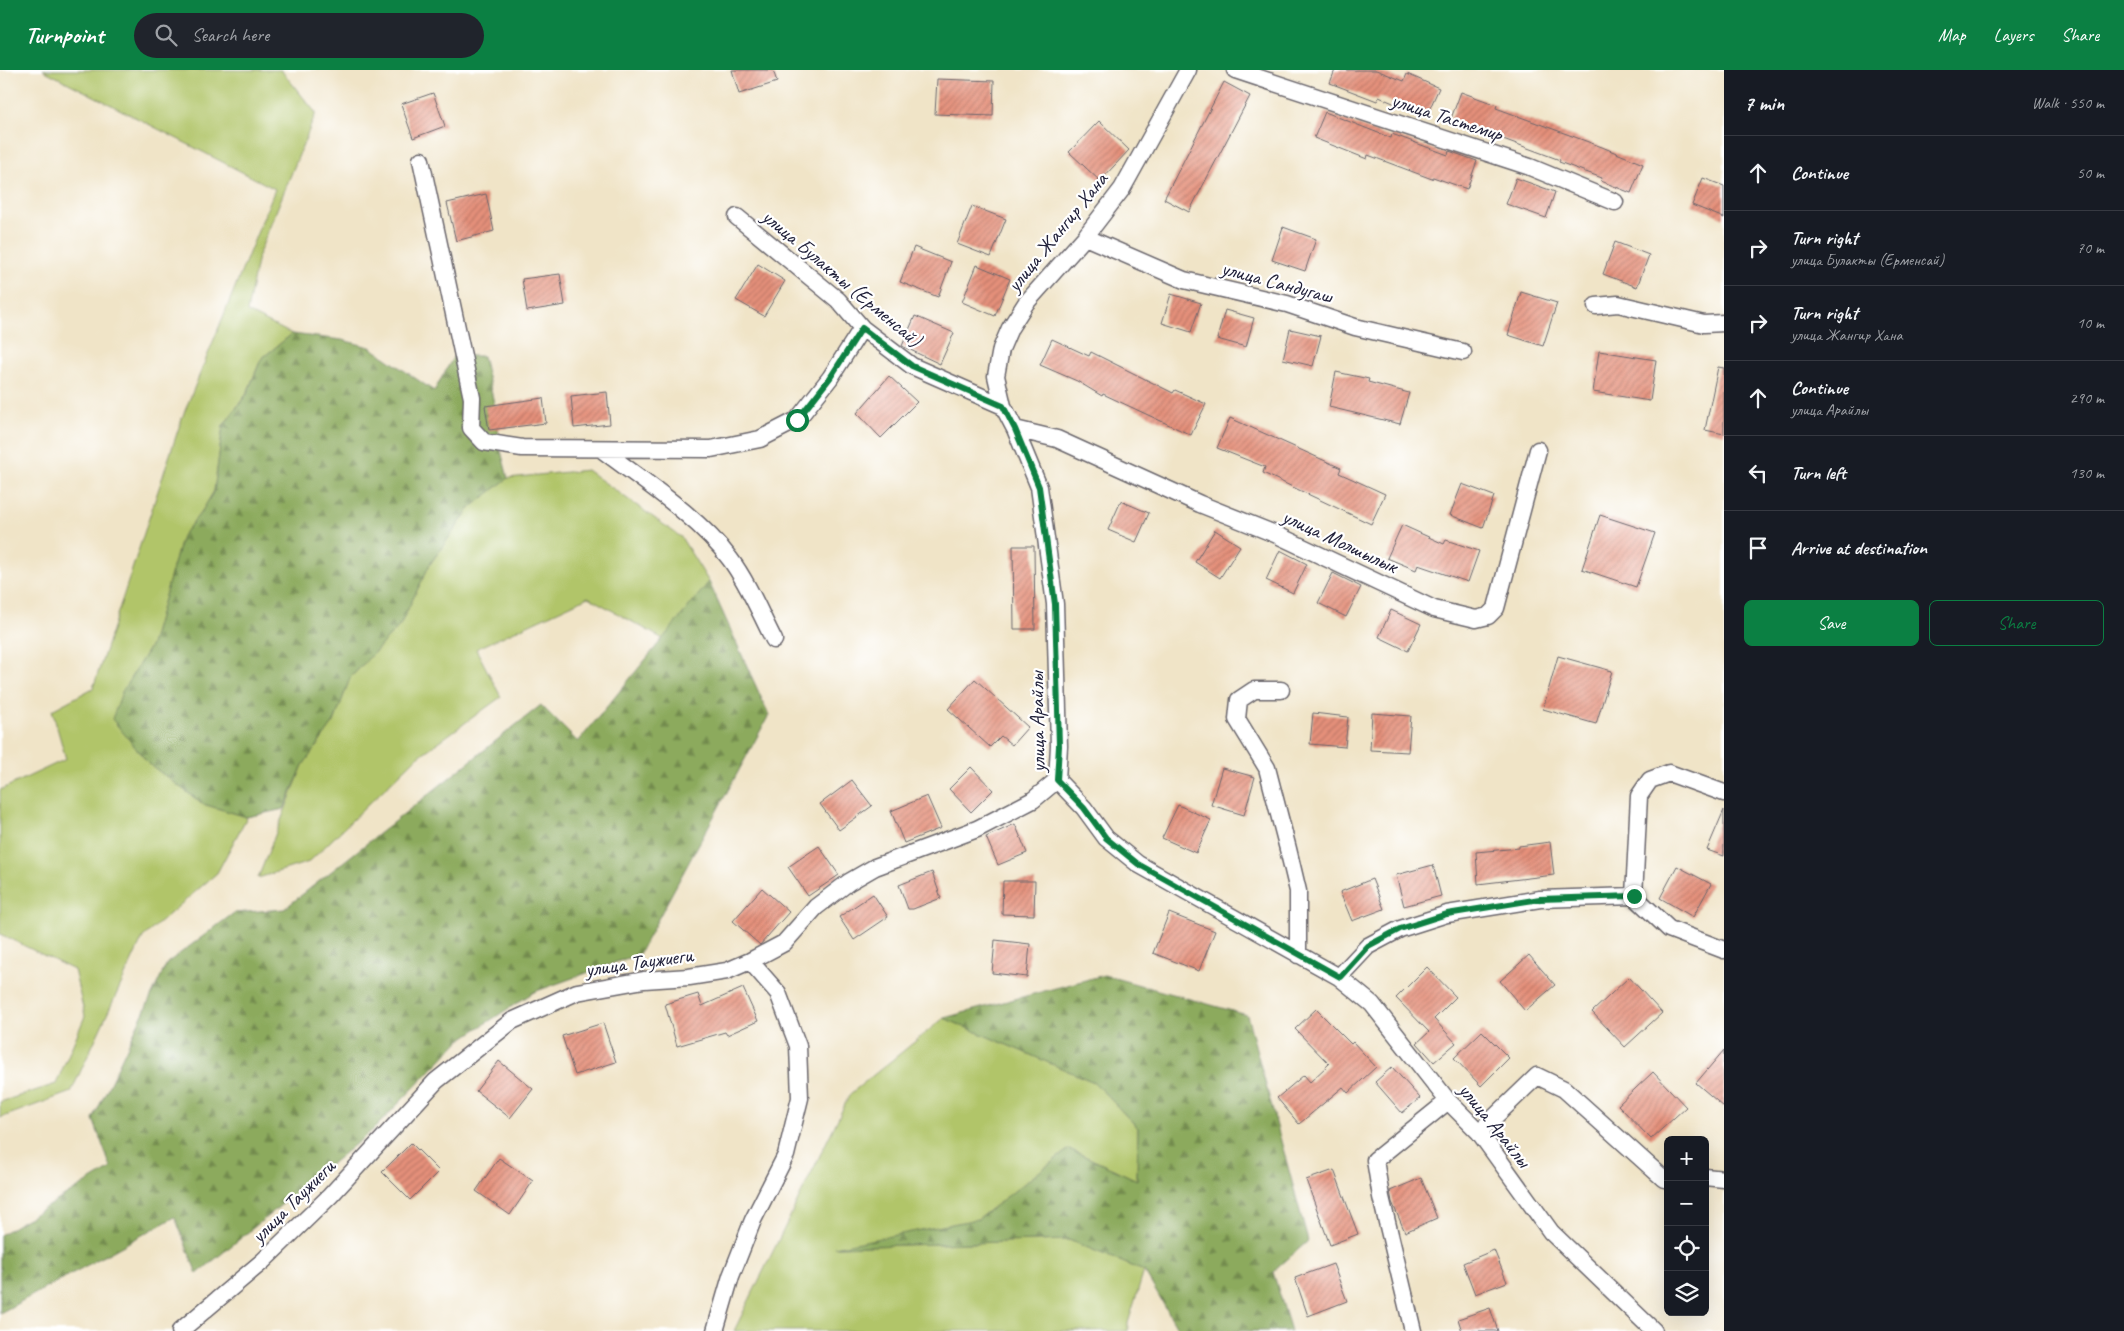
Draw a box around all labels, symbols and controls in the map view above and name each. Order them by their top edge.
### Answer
search box [134,13,484,58]
text: Turnpoint [25,20,104,50]
icon: search [152,21,180,49]
text: Search here [192,23,269,47]
text: Map [1938,24,1966,46]
text: Layers [1994,24,2033,46]
text: Share [2061,24,2099,46]
street label: улица Тастемир [1386,86,1508,148]
text: 7 min [1744,90,1784,116]
text: Walk · 550 m [2032,93,2104,113]
icon: ahead [1744,159,1772,187]
text: Continue [1791,161,1848,185]
text: 50 m [2077,163,2104,183]
street label: улица Жангир Хана [1000,166,1114,299]
street label: улица Булакты (Ерменсай) [755,202,928,353]
text: Turn right [1791,226,1858,250]
icon: right [1744,234,1772,262]
text: 70 m [2077,238,2104,258]
text: улица Булакты (Ерменсай) [1791,250,1944,270]
street label: улица Сандугаш [1217,254,1337,310]
text: Turn right [1791,301,1858,325]
icon: right [1744,309,1772,337]
text: 10 m [2077,313,2104,333]
text: улица Жангир Хана [1791,325,1903,345]
text: Continue [1791,376,1848,400]
icon: ahead [1744,384,1772,412]
text: 290 m [2070,388,2104,408]
text: улица Арайлы [1791,400,1868,420]
route start [786,409,809,432]
icon: left [1744,459,1772,487]
text: Turn left [1791,461,1846,485]
text: 130 m [2070,463,2104,483]
street label: улица Молшылык [1276,502,1404,580]
icon: arrive [1744,534,1772,562]
text: Arrive at destination [1791,536,1927,560]
button: Save [1744,600,1919,646]
button: Share [1929,600,2104,646]
street label: улица Арайлы [1023,669,1051,775]
route end [1623,885,1646,908]
street label: улица Таужиеги [582,941,696,983]
street label: улица Арайлы [1452,1076,1538,1174]
map controls [1664,1136,1709,1316]
button: + [1664,1136,1709,1181]
street label: улица Таужиеги [244,1152,342,1250]
button: − [1664,1181,1709,1226]
button: locate [1664,1226,1709,1271]
button: layers [1664,1271,1709,1316]

